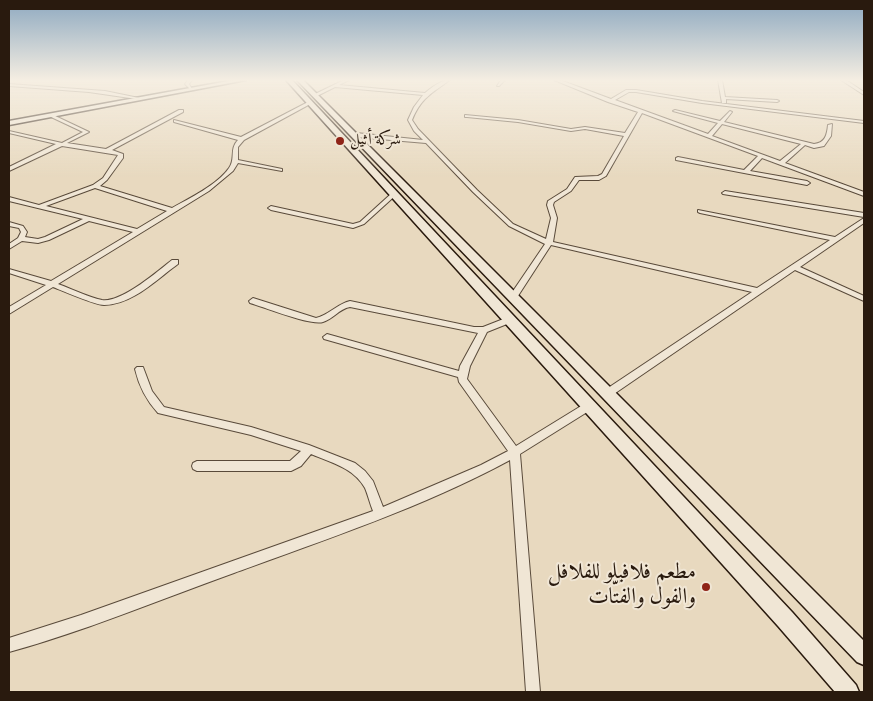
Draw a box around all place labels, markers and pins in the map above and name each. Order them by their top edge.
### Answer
place label: شركة أثيل [350,131,401,151]
marker: شركة أثيل [334,135,346,147]
place label: مطعم فلافيلو للفلافل والفول والفتّات [548,561,696,612]
marker: مطعم فلافيلو للفلافل والفول والفتّات [700,581,712,593]

